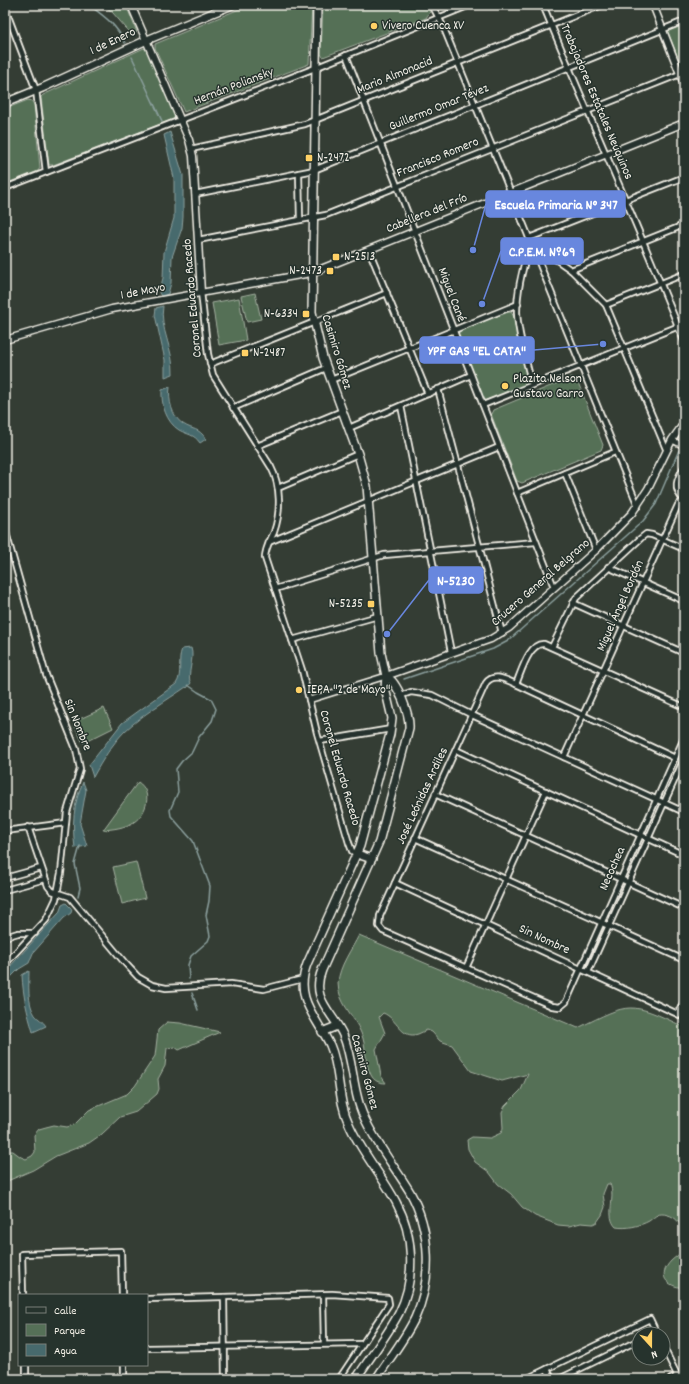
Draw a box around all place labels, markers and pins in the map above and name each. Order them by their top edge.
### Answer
place label: Vivero Cuenca XV [382,17,465,36]
marker: Vivero Cuenca XV [369,21,379,31]
place label: N-2472 [317,149,350,168]
marker: N-2472 [304,153,314,163]
callout: Escuela Primaria N° 347 [486,191,625,217]
callout: C.P.E.M. Nº69 [501,238,583,264]
place label: N-2513 [344,248,375,267]
marker: N-2513 [331,252,341,262]
place label: N-2473 [289,262,322,281]
marker: N-2473 [325,266,335,276]
place label: N-6334 [264,305,298,324]
marker: N-6334 [301,309,311,319]
callout: YPF GAS "EL CATA" [420,337,534,363]
place label: N-2487 [253,344,285,363]
marker: N-2487 [240,348,250,358]
place label: Plazita Nelson Gustavo Garro [513,370,584,404]
marker: Plazita Nelson Gustavo Garro [500,381,510,391]
callout: N-5230 [429,567,483,593]
place label: N-5235 [329,595,363,614]
marker: N-5235 [366,599,376,609]
place label: IEPA "2 de Mayo" [307,681,390,700]
marker: IEPA "2 de Mayo" [294,685,304,695]

